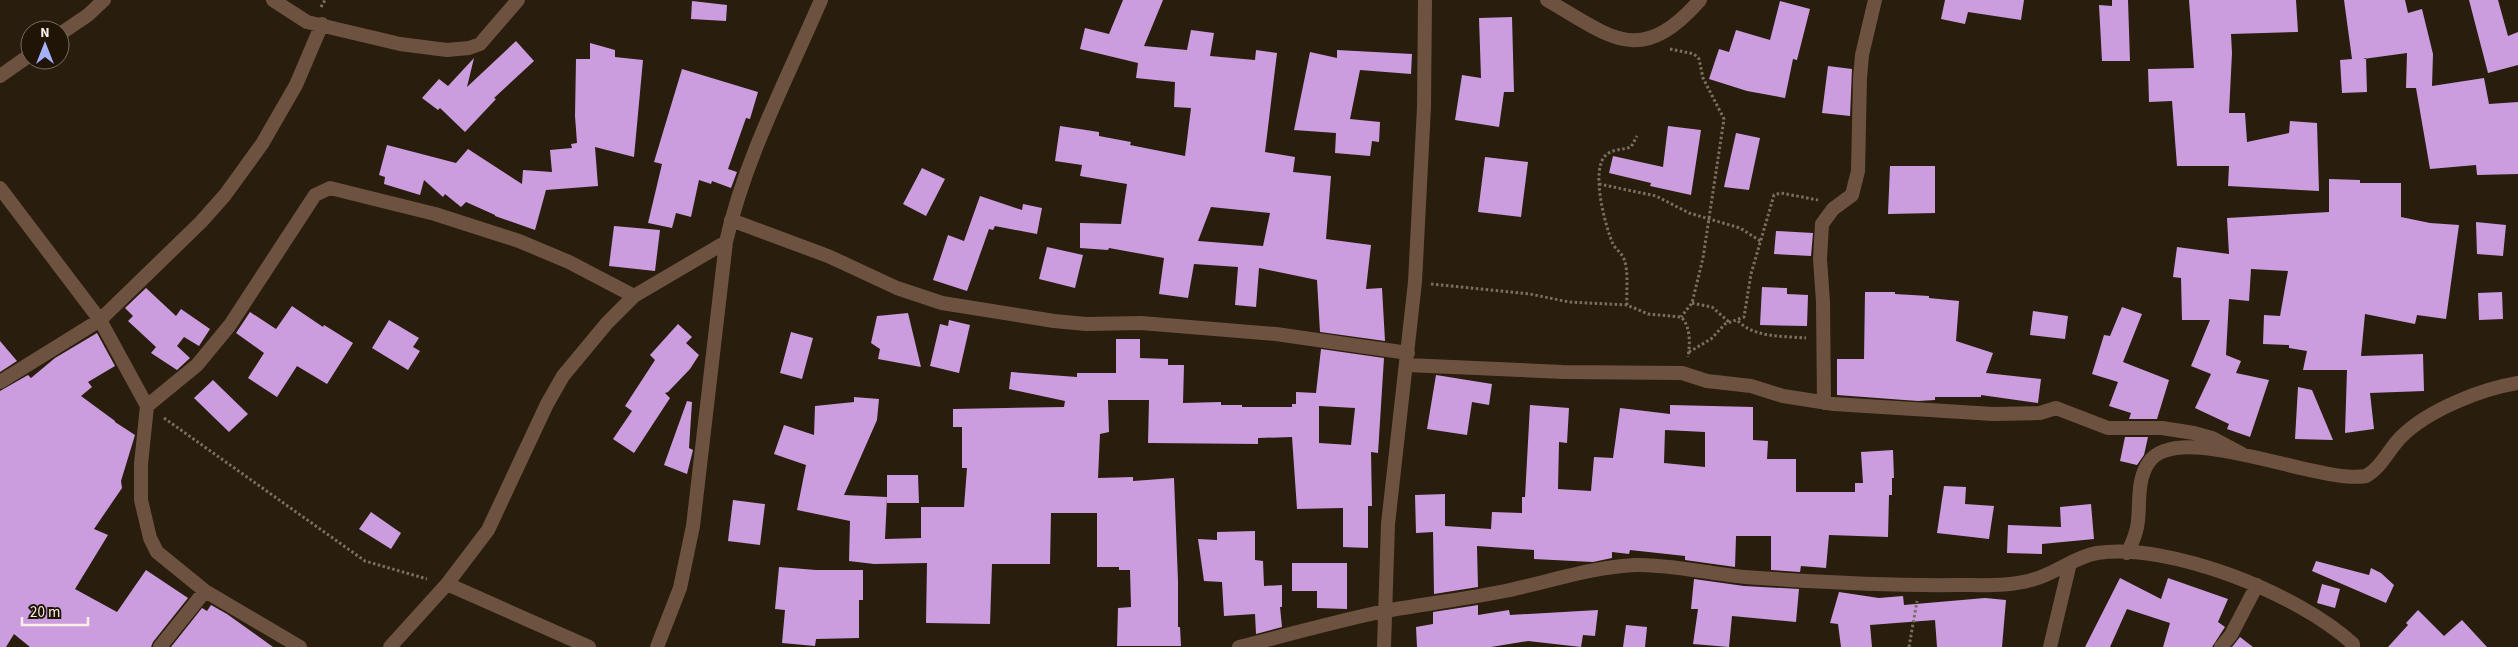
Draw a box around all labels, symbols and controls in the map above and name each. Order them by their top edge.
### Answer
north arrow [20,20,70,70]
text: N [40,23,50,43]
scale bar [22,594,89,626]
text: 20 m [30,602,60,623]

